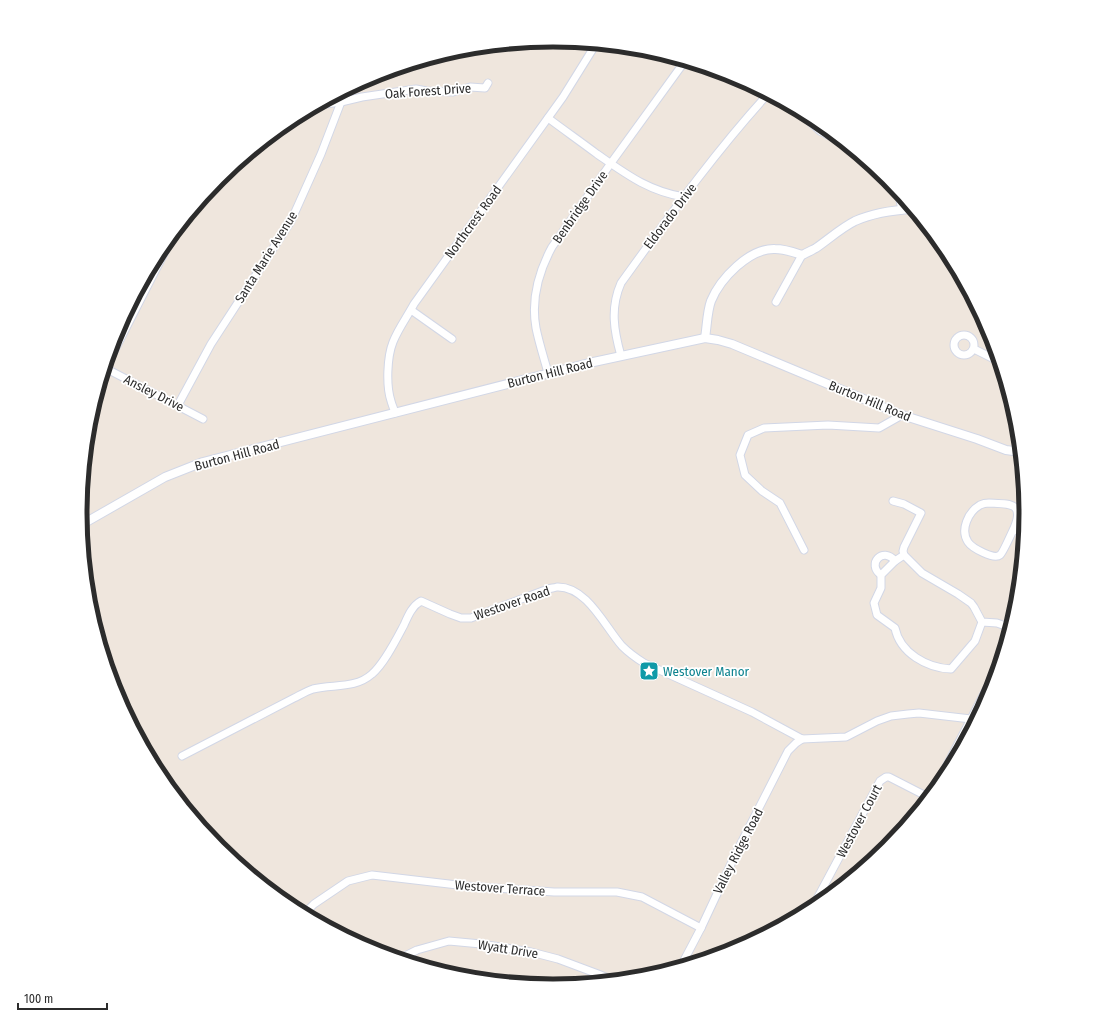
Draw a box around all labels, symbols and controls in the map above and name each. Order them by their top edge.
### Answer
street label: Oak Forest Drive [384,80,472,102]
street label: Benbridge Drive [549,168,611,246]
street label: Eldorado Drive [641,180,699,252]
street label: Northcrest Road [442,183,504,261]
street label: Santa Marie Avenue [232,208,300,306]
street label: Burton Hill Road [506,355,594,391]
street label: Ansley Drive [121,371,187,415]
street label: Burton Hill Road [827,378,913,424]
street label: Burton Hill Road [193,436,281,474]
street label: Westover Road [472,583,552,623]
place icon: Westover Manor [638,660,660,682]
place label: Westover Manor [663,664,749,679]
street label: Westover Court [833,781,885,860]
street label: Valley Ridge Road [710,806,766,896]
street label: Westover Terrace [454,877,546,899]
street label: Wyatt Drive [477,937,539,961]
scale bar [18,985,107,1011]
text: 100 m [24,992,53,1006]

